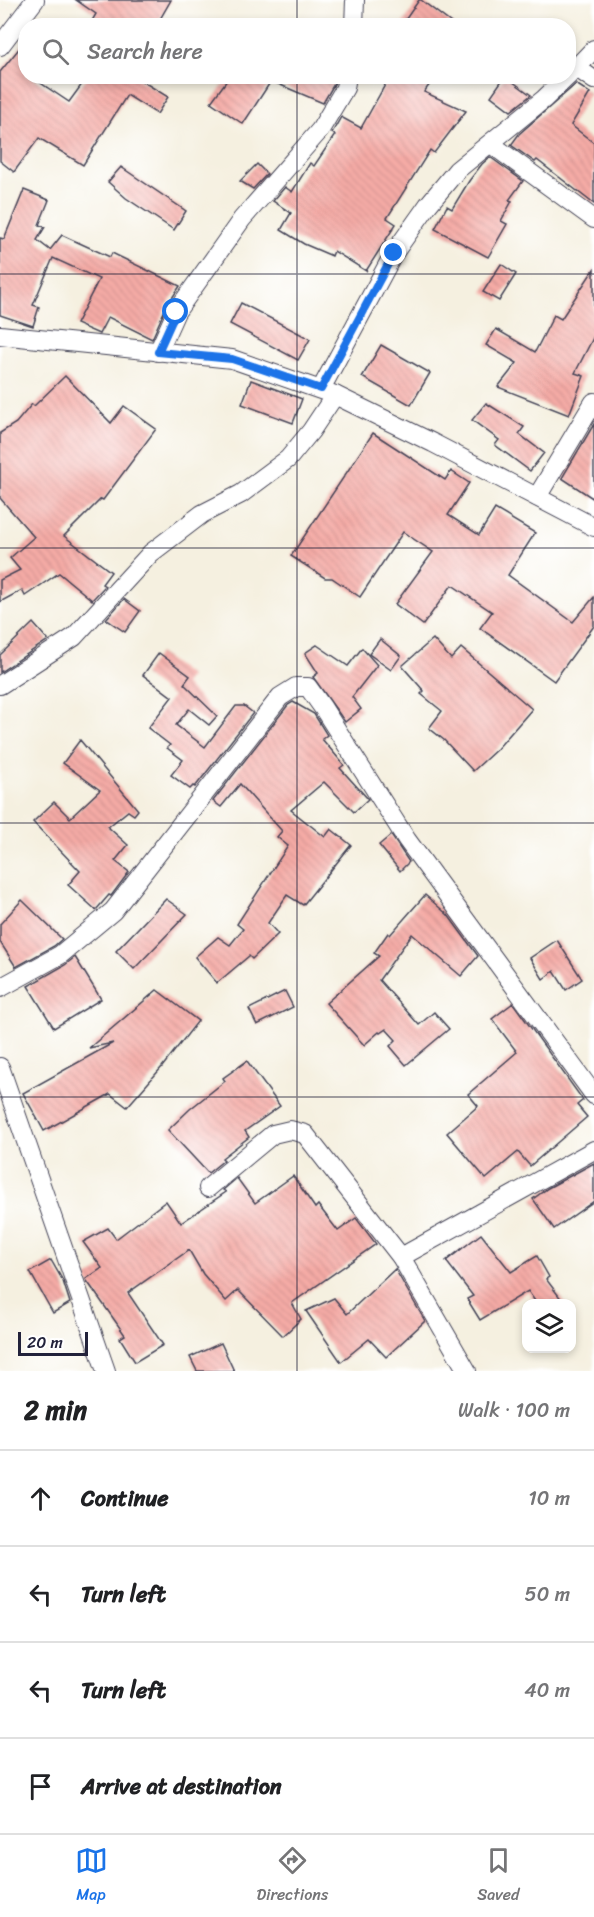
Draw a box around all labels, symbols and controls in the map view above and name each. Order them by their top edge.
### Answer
search box [18,18,576,84]
text: Search here [87,32,203,71]
icon: search [39,35,72,68]
route end [380,239,406,265]
route start [162,298,188,324]
map controls [522,1299,576,1353]
button: layers [522,1299,576,1353]
text: 20 m [27,1328,63,1357]
scale bar [18,1329,88,1356]
text: 2 min [24,1387,87,1433]
text: Walk · 100 m [458,1393,570,1428]
text: Continue [81,1479,169,1518]
text: 10 m [528,1481,570,1516]
icon: ahead [24,1482,57,1515]
text: Turn left [81,1575,166,1614]
text: 50 m [525,1577,570,1612]
icon: left [24,1578,57,1611]
text: Turn left [81,1671,166,1710]
text: 40 m [524,1673,570,1708]
icon: left [24,1674,57,1707]
text: Arrive at destination [81,1767,282,1806]
icon: arrive [24,1770,57,1803]
tab: Map [75,1844,108,1909]
tab: Directions [257,1844,328,1909]
tab: Saved [477,1844,519,1909]

